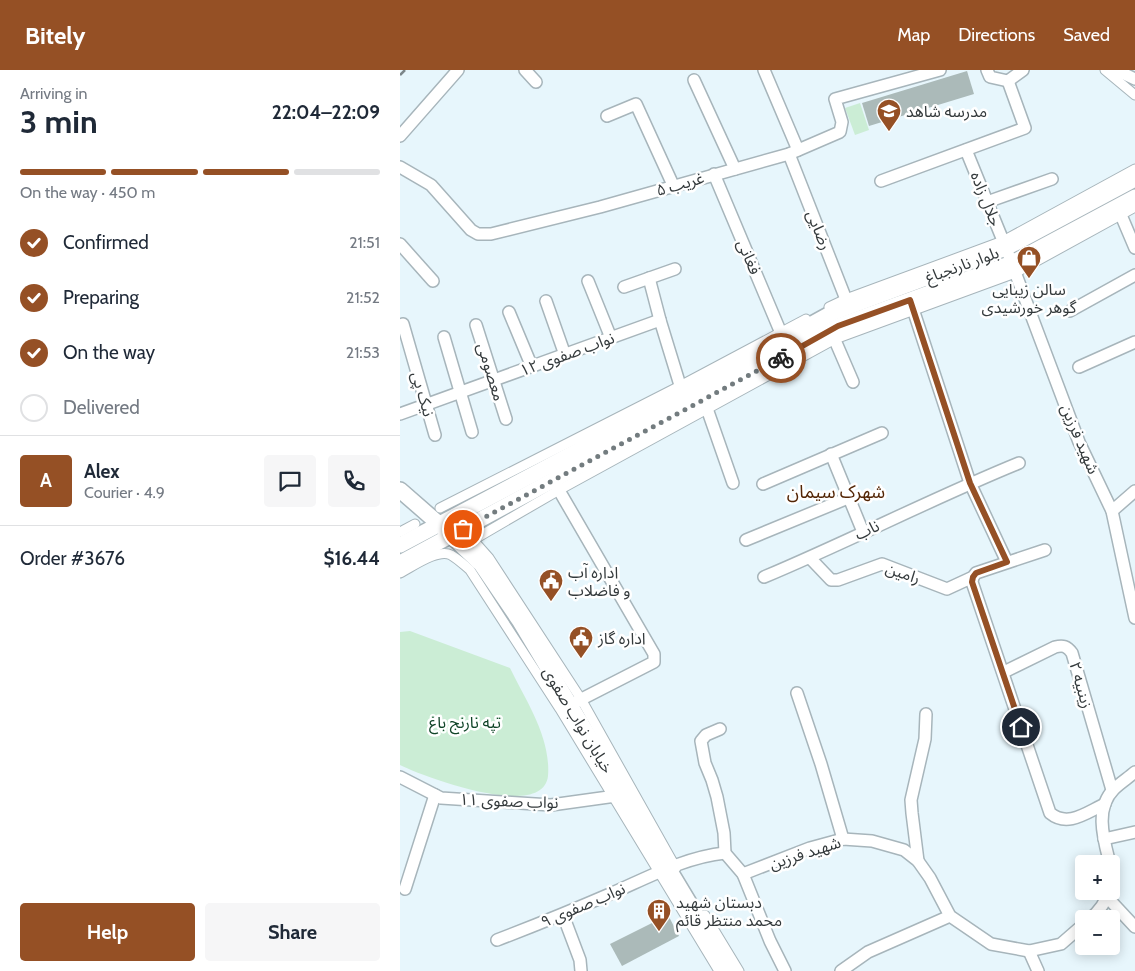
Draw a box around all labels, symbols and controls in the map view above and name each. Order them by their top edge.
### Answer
text: Bitely [25,21,85,50]
text: Map [897,24,930,46]
text: Directions [958,24,1035,46]
text: Saved [1063,24,1110,46]
text: Arriving in [20,84,87,103]
school or university icon: مدرسه شاهد [876,98,902,132]
text: 22:04–22:09 [272,101,380,124]
text: 3 min [20,102,98,141]
place label: مدرسه شاهد [906,102,987,121]
street label: غریب ۵ [654,168,706,200]
street label: جلال زاده [966,169,1006,229]
text: On the way · 450 m [20,183,155,202]
street label: رضایی [803,207,835,253]
icon: check [20,229,48,257]
text: Confirmed [63,231,149,254]
text: 21:51 [349,233,380,252]
street label: فغانی [733,237,765,277]
street label: بلوار نارنجباغ [923,243,1002,290]
shop icon: سالن زیبایی گوهر خورشیدی [1016,245,1042,279]
place label: سالن زیبایی گوهر خورشیدی [982,280,1077,317]
icon: check [20,284,48,312]
text: Preparing [63,286,139,309]
text: 21:52 [346,288,380,307]
street label: نواب صفوی ۱۲ [517,328,617,380]
courier [756,333,806,383]
icon: check [20,339,48,367]
text: On the way [63,341,155,364]
street label: معصومی [473,341,509,403]
text: 21:53 [346,343,380,362]
icon: bike [767,344,795,372]
street label: نیک پی [406,369,438,419]
text: Delivered [63,396,140,419]
street label: شهید فرزین [1057,401,1103,477]
button: chat [264,455,316,507]
button: phone [328,455,380,507]
text: Alex [84,460,120,483]
text: A [40,469,52,492]
district label: شهرک سیمان [787,481,885,503]
text: Courier · 4.9 [84,483,165,502]
pin [442,508,484,550]
icon: bag [449,515,477,543]
street label: ناب [852,516,882,544]
text: Order #3676 [20,547,125,570]
text: $16.44 [323,547,380,570]
street label: رامین [883,558,923,588]
place label: اداره آب و فاضلاب [568,563,630,600]
public building icon: اداره آب و فاضلاب [538,568,564,602]
public building icon: اداره گاز [568,625,594,659]
place label: اداره گاز [597,629,646,648]
street label: زینبیه ۲ [1065,659,1097,711]
street label: خیابان نواب صفوی [539,663,617,777]
pin [1000,706,1042,748]
park label: تپه نارنج باغ [429,713,501,735]
icon: home [1007,713,1035,741]
street label: نواب صفوی ۱۱ [459,790,559,812]
street label: شهید فرزین [767,833,843,873]
map controls [1075,855,1120,955]
button: + [1075,855,1120,900]
street label: نواب صفوی ۹ [538,879,628,931]
place label: دبستان شهید محمد منتظر قائم [676,893,782,933]
building icon: دبستان شهید محمد منتظر قائم [646,898,672,932]
button: Help [20,903,195,961]
button: Share [205,903,380,961]
button: − [1075,910,1120,955]

